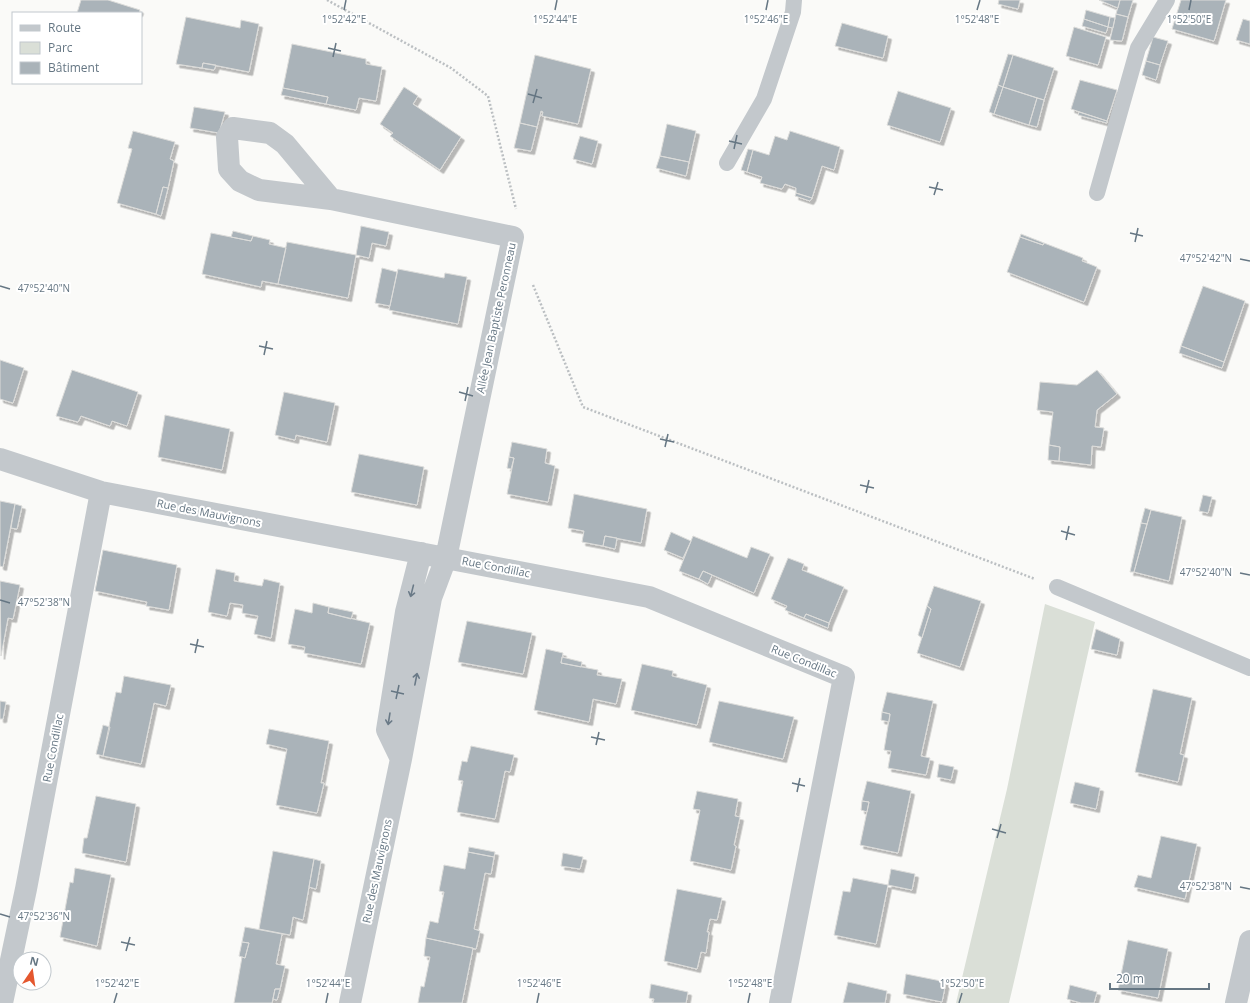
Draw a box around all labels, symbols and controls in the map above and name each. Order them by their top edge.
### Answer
legend [12,12,142,84]
text: 1°52'42"E [322,12,366,26]
text: 1°52'44"E [533,12,577,26]
text: 1°52'46"E [744,12,788,26]
text: 1°52'48"E [955,12,999,26]
text: 1°52'50"E [1167,12,1211,26]
text: Route [48,19,81,36]
text: Parc [48,39,73,56]
text: Bâtiment [48,59,99,76]
street label: Allée Jean Baptiste Peronneau [472,241,519,395]
text: 47°52'42"N [1180,251,1232,265]
text: 47°52'40"N [18,281,70,295]
street label: Rue des Mauvignons [156,495,263,530]
street label: Rue Condillac [461,553,532,580]
text: 47°52'40"N [1180,565,1232,579]
one-way arrow [407,584,415,597]
text: 47°52'38"N [18,595,70,609]
street label: Rue Condillac [769,641,839,680]
one-way arrow [412,673,420,686]
street label: Rue Condillac [39,712,66,783]
one-way arrow [385,712,393,725]
street label: Rue des Mauvignons [358,818,395,924]
text: 47°52'38"N [1180,879,1232,893]
text: 47°52'36"N [18,909,70,923]
north arrow [12,951,52,991]
text: N [28,952,40,969]
scale bar [1110,965,1209,991]
text: 20 m [1116,970,1144,987]
text: 1°52'42"E [95,976,139,990]
text: 1°52'44"E [306,976,350,990]
text: 1°52'46"E [517,976,561,990]
text: 1°52'48"E [728,976,772,990]
text: 1°52'50"E [940,976,984,990]

